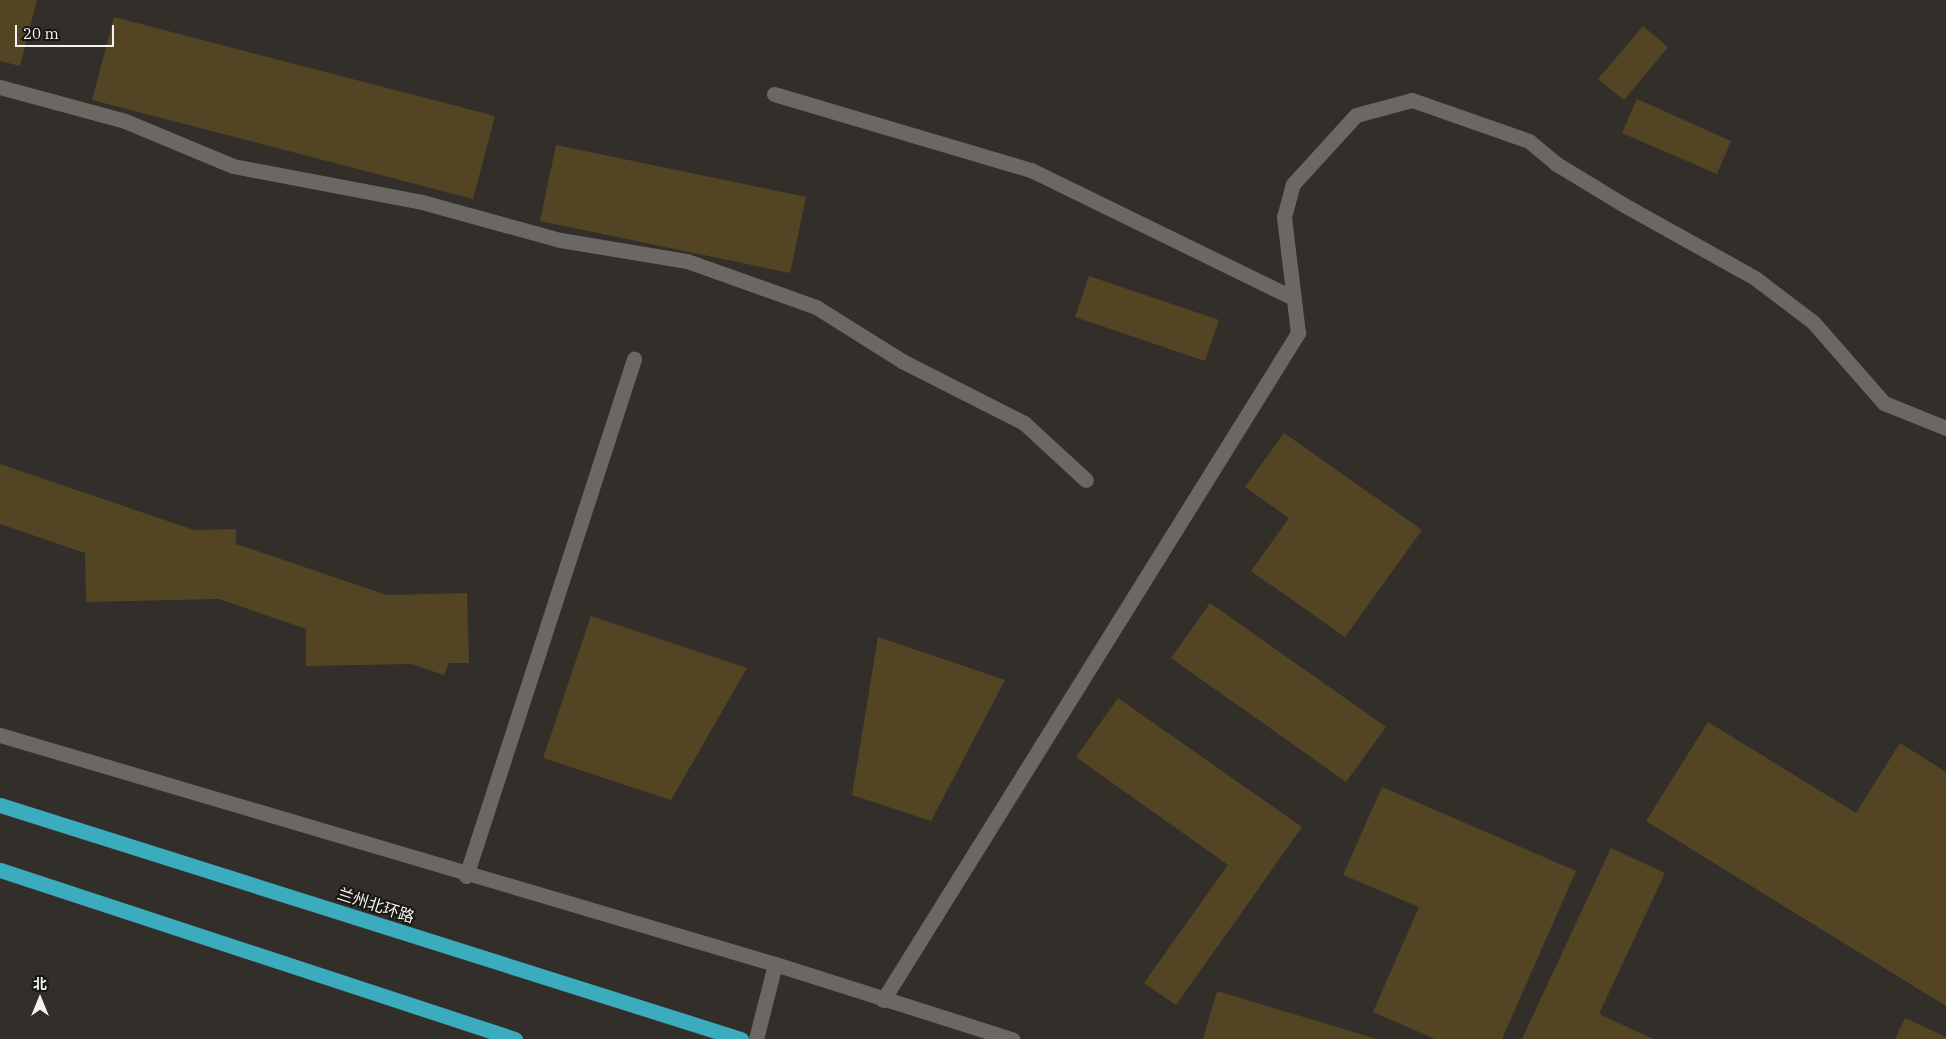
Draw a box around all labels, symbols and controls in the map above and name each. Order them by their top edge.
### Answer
scale bar [18,15,116,47]
text: 20 m [23,24,59,43]
street label: 兰州北环路 [335,884,417,926]
north arrow [15,974,65,1024]
text: 北 [33,975,47,993]

